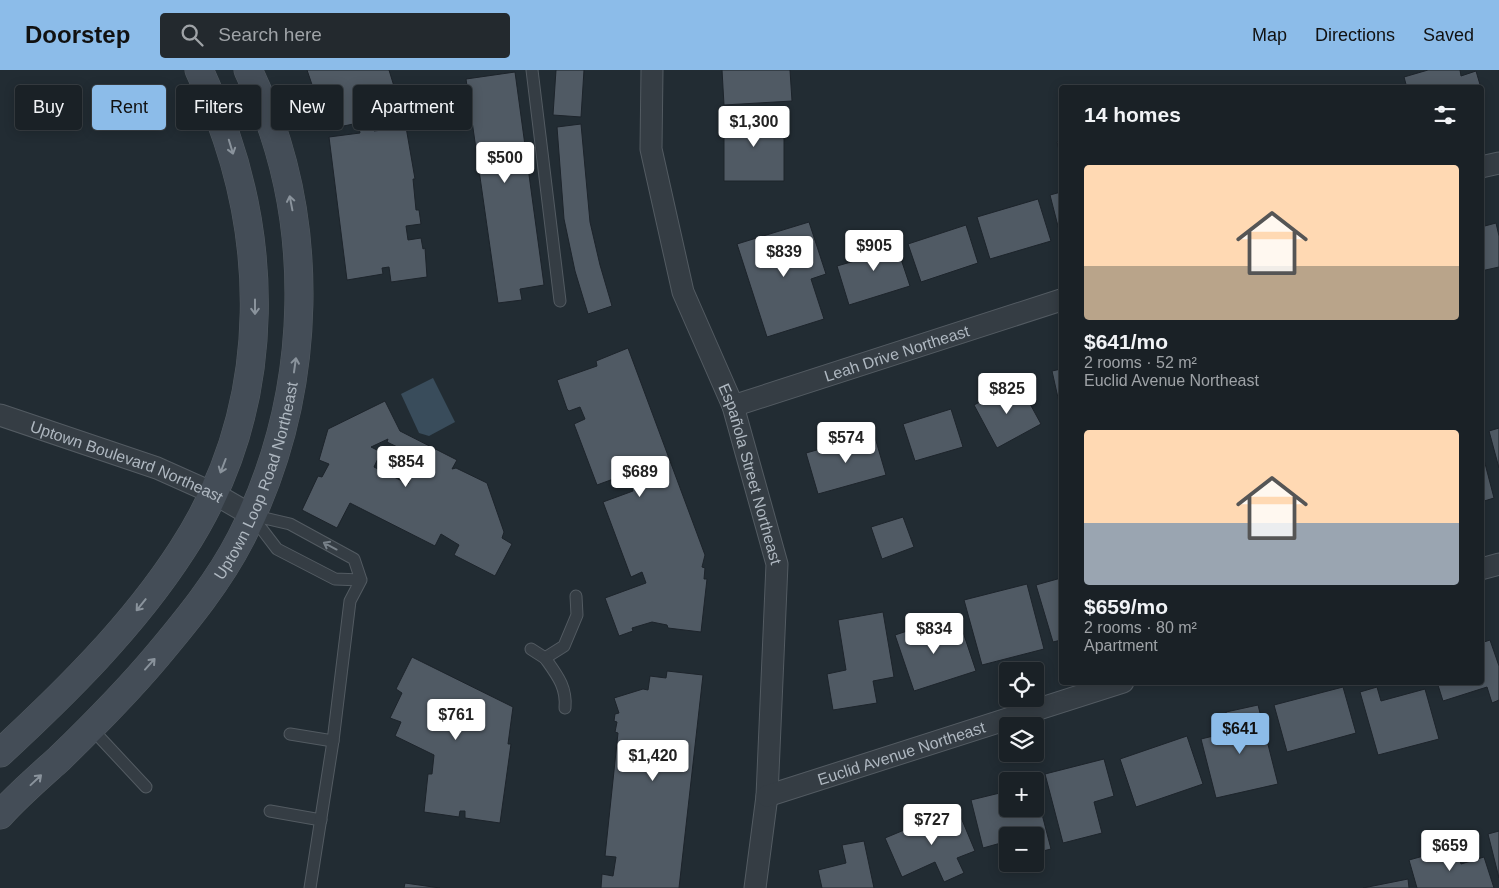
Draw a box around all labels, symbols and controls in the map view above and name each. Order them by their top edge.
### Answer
search box [160,13,510,58]
text: Doorstep [25,21,130,48]
icon: search [178,21,206,49]
text: Search here [218,24,322,45]
text: Map [1252,25,1287,45]
text: Directions [1315,25,1395,45]
text: Saved [1423,25,1474,45]
chip: Buy [15,85,82,130]
chip: Rent [92,85,166,130]
chip: Filters [176,85,261,130]
chip: New [271,85,343,130]
chip: Apartment [353,85,472,130]
icon: filters [1431,101,1459,129]
text: 14 homes [1084,103,1181,126]
pin: $1,300 [713,106,795,148]
text: $1,300 [730,113,778,130]
one-way arrow [226,139,236,155]
pin: $500 [475,142,535,184]
text: $500 [487,149,523,166]
one-way arrow [285,196,295,212]
icon: home [1227,198,1317,288]
pin: $905 [844,230,904,272]
pin: $839 [754,236,814,278]
text: $905 [856,237,892,254]
text: $839 [766,243,802,260]
one-way arrow [250,298,260,315]
street label: Leah Drive Northeast [822,322,972,384]
text: $641/mo [1084,330,1168,353]
text: 2 rooms · 52 m² [1084,354,1197,371]
one-way arrow [290,357,300,373]
pin: $825 [977,372,1037,415]
text: Euclid Avenue Northeast [1084,372,1259,389]
street label: Uptown Loop Road Northeast [210,380,300,582]
text: $825 [989,380,1025,397]
street label: Española Street Northeast [716,381,785,567]
street label: Uptown Boulevard Northeast [28,417,227,506]
pin: $574 [816,422,876,464]
text: $574 [828,429,864,446]
pin: $854 [376,446,436,488]
text: $854 [388,453,424,470]
pin: $689 [610,456,670,498]
one-way arrow [218,458,228,473]
text: $689 [622,463,658,480]
icon: home [1227,463,1317,553]
one-way arrow [323,541,338,551]
text: $659/mo [1084,595,1168,618]
one-way arrow [135,598,146,611]
pin: $834 [904,612,964,655]
text: 2 rooms · 80 m² [1084,619,1197,636]
text: $834 [916,620,952,637]
text: Apartment [1084,637,1158,654]
one-way arrow [144,657,156,670]
map controls [999,662,1044,872]
button: locate [999,662,1044,707]
pin: $761 [426,698,486,741]
text: $761 [438,706,474,723]
pin: $641 [1210,712,1270,755]
button: layers [999,717,1044,762]
street label: Euclid Avenue Northeast [815,718,988,788]
text: $641 [1222,720,1258,737]
pin: $1,420 [612,740,694,782]
text: $1,420 [629,747,677,764]
button: + [999,772,1044,817]
one-way arrow [30,774,43,786]
pin: $727 [902,804,962,846]
text: $727 [914,811,950,828]
button: − [999,827,1044,872]
pin: $659 [1420,830,1480,872]
text: $659 [1432,837,1468,854]

